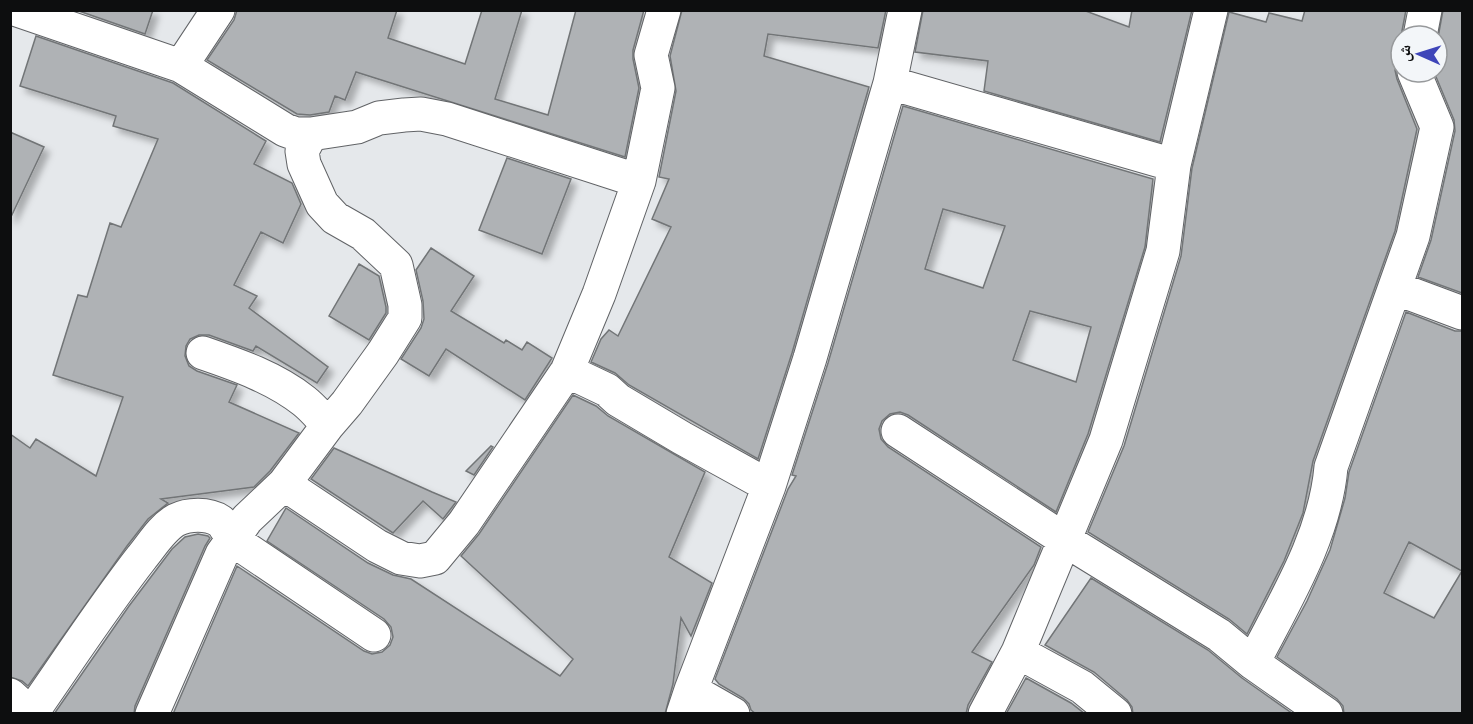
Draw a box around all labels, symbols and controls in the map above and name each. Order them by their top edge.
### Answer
north arrow [1389,24,1449,84]
text: ش [1395,44,1414,62]

